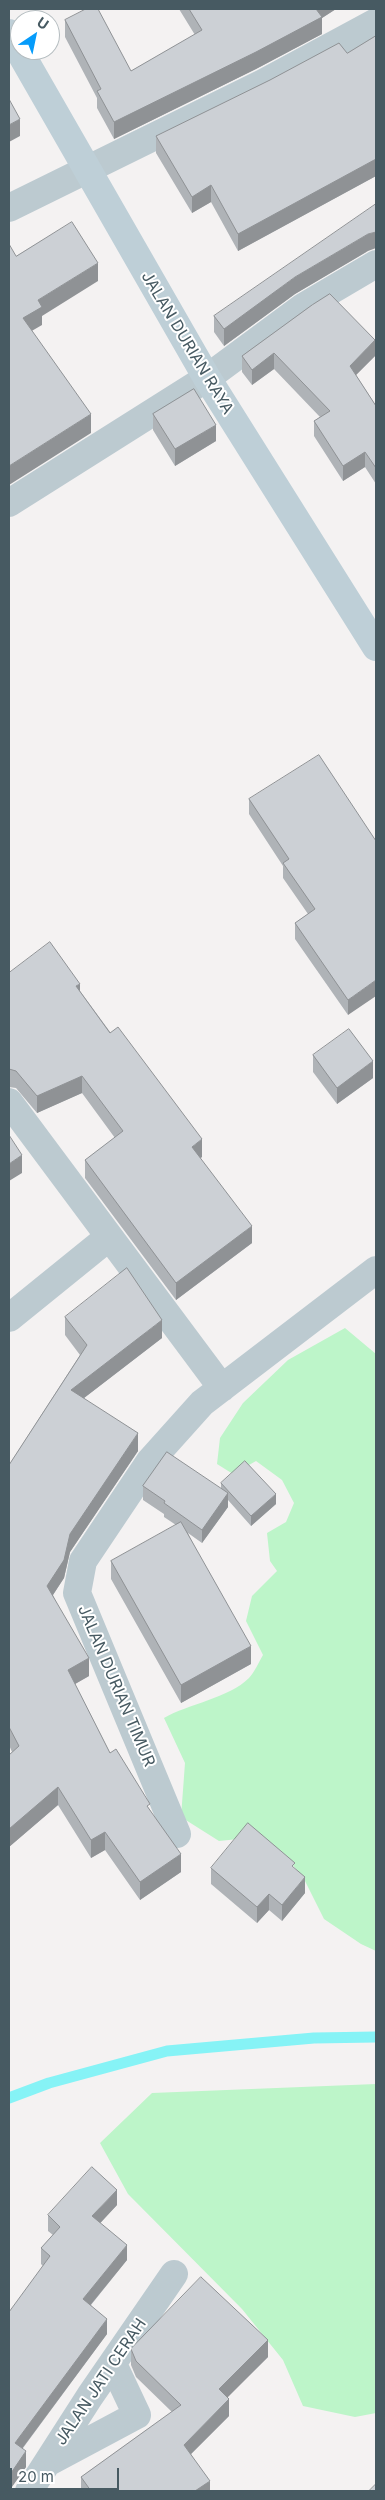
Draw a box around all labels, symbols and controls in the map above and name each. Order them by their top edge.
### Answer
north arrow [10,10,60,60]
text: U [34,13,52,33]
street label: JALAN DURIAN RAYA [137,268,237,418]
street label: JALAN DURIAN TIMUR [73,1602,159,1770]
street label: JALAN JATI CERAH [51,2315,151,2449]
scale bar [12,2458,121,2490]
text: 20 m [18,2467,54,2486]

